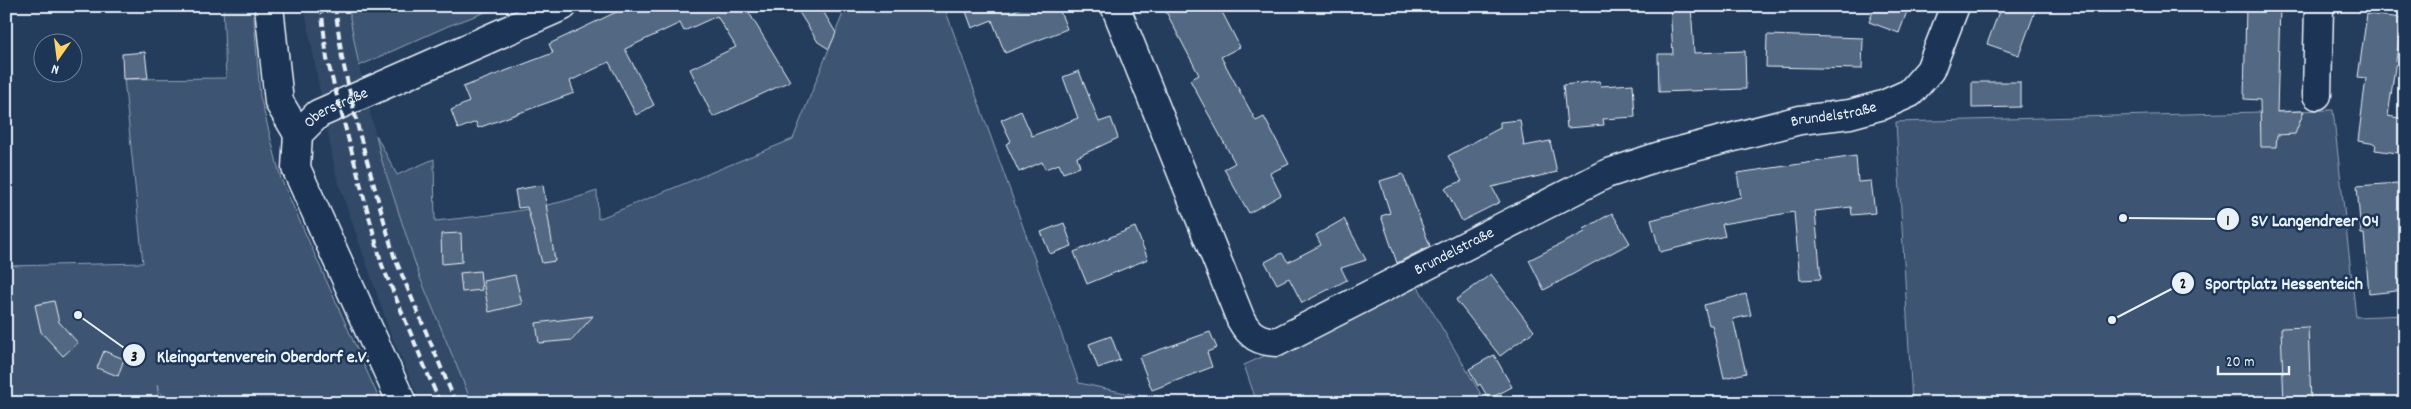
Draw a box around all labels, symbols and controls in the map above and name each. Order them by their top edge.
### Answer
north arrow [32,32,82,82]
text: N [49,58,61,79]
street label: Oberstraße [298,82,372,134]
street label: Brundelstraße [1788,96,1879,133]
callout: SV Langendreer 04 [2216,203,2389,236]
text: SV Langendreer 04 [2251,210,2379,235]
text: 1 [2226,211,2230,233]
street label: Brundelstraße [1410,221,1498,281]
callout: Sportplatz Hessenteich [2170,266,2373,299]
text: Sportplatz Hessenteich [2205,273,2363,298]
text: 2 [2180,274,2186,296]
callout: Kleingartenverein Oberdorf e.V. [122,339,380,372]
scale bar [2218,344,2290,376]
text: Kleingartenverein Oberdorf e.V. [157,346,369,371]
text: 3 [131,347,138,369]
text: 20 m [2226,352,2254,374]

